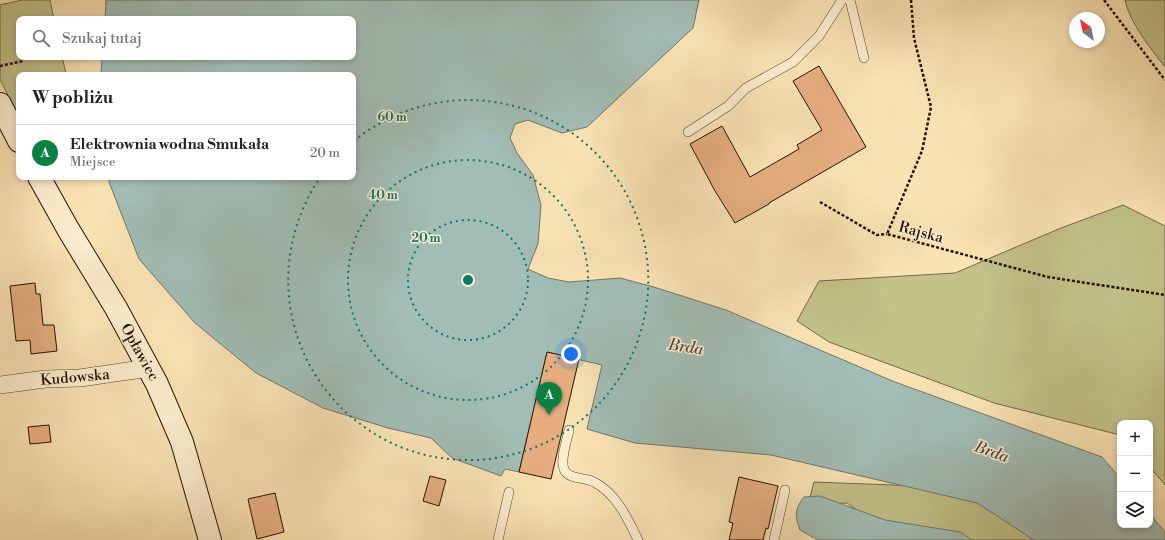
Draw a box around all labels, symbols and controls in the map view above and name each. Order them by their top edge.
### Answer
north arrow [1069,12,1105,48]
search box [16,16,356,60]
icon: search [30,27,52,49]
text: Szukaj tutaj [62,29,142,48]
text: W pobliżu [32,87,113,109]
text: 60 m [377,110,407,125]
text: Elektrownia wodna Smukała [70,135,269,154]
text: A [40,145,50,161]
text: 20 m [310,145,340,161]
text: Miejsce [70,154,115,170]
text: 40 m [368,188,398,203]
street label: Rajska [896,217,946,248]
text: 20 m [411,231,441,246]
centre of rings [461,273,475,287]
street label: Opławiec [116,320,163,384]
water label: Brda [666,334,705,360]
your location [561,344,581,364]
street label: Kudowska [40,365,111,390]
pin: A [536,382,562,415]
map controls [1117,420,1153,528]
button: + [1117,420,1153,456]
water label: Brda [971,436,1012,467]
button: − [1117,456,1153,492]
button: layers [1117,492,1153,528]

